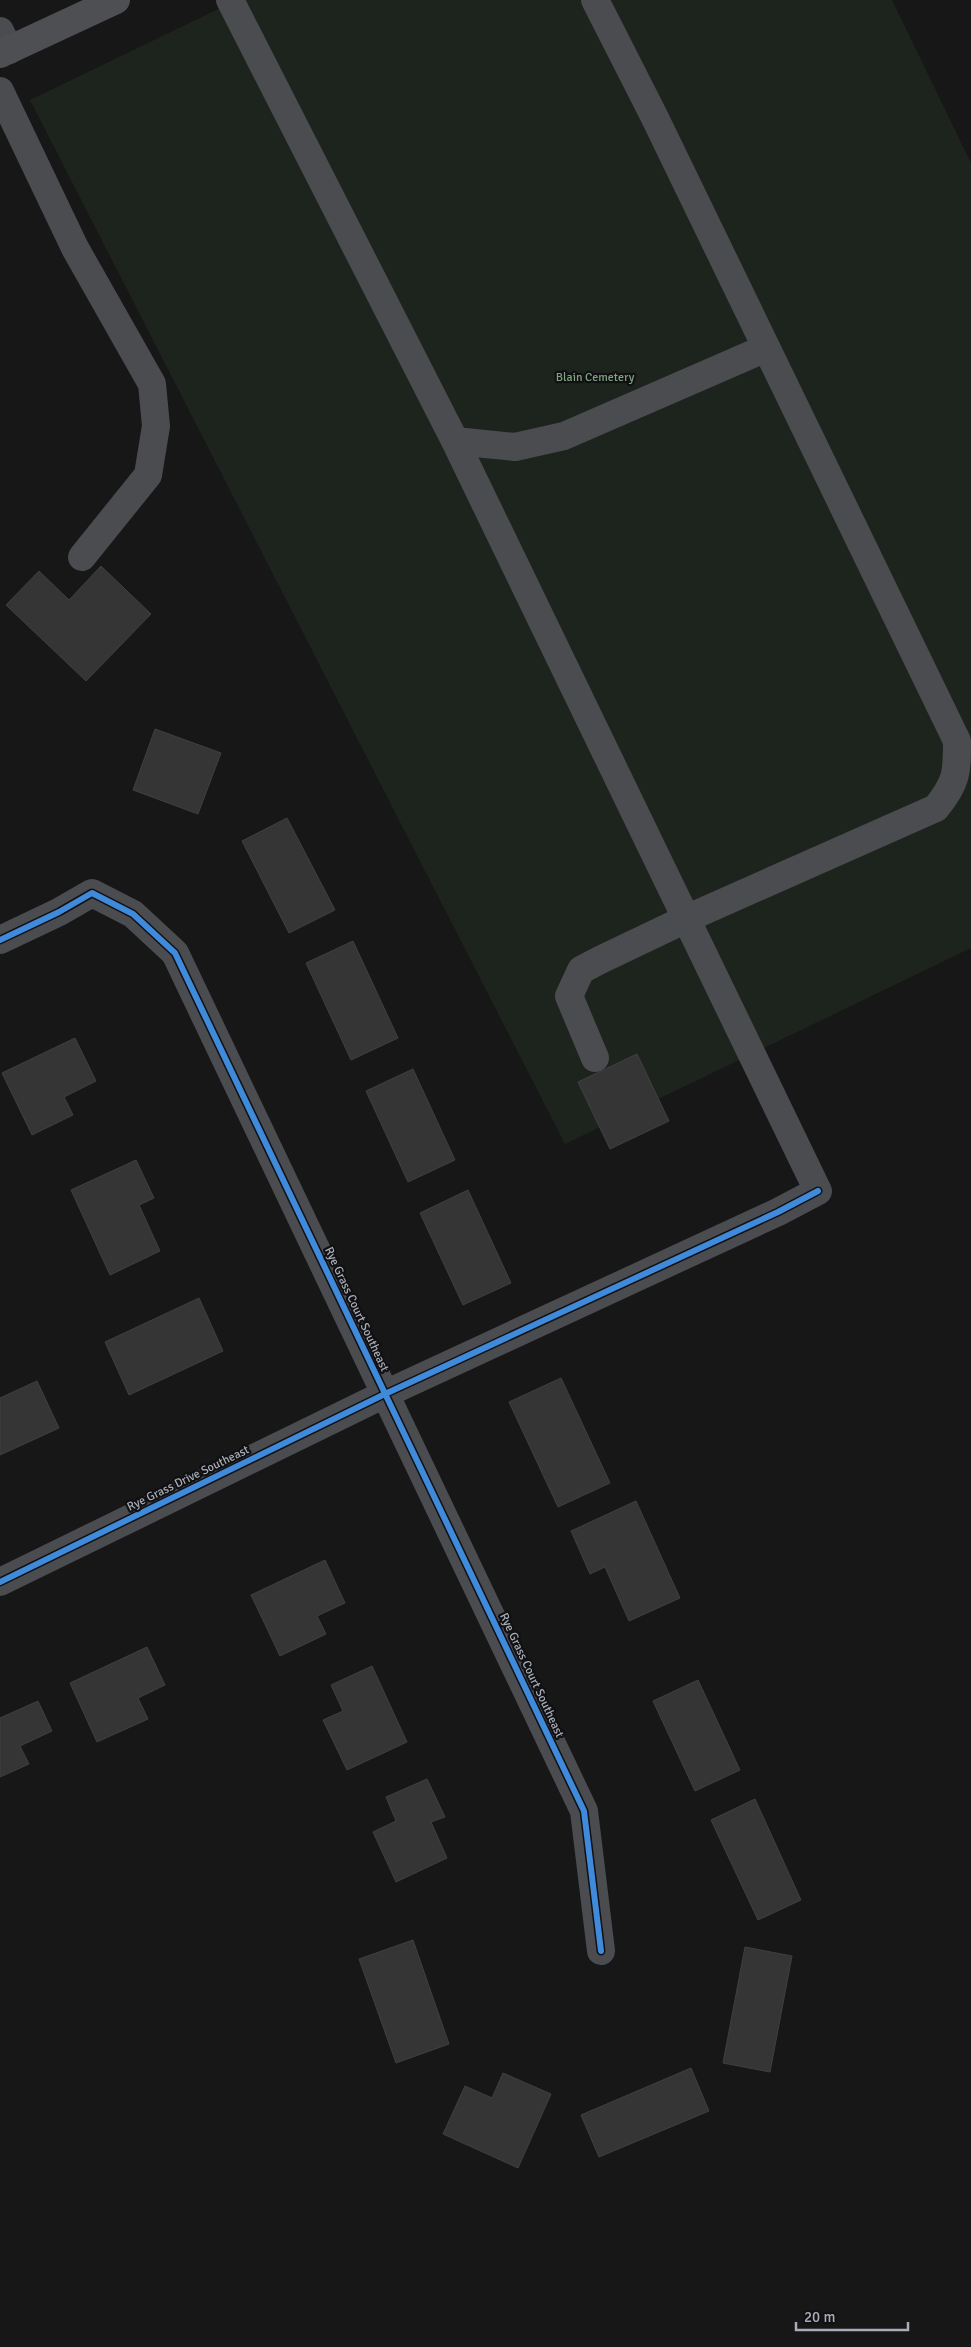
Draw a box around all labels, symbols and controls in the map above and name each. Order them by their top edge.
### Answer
park label: Blain Cemetery [556,370,635,385]
street label: Rye Grass Court Southeast [321,1244,392,1374]
street label: Rye Grass Drive Southeast [125,1442,252,1515]
street label: Rye Grass Court Southeast [496,1610,567,1740]
scale bar [796,2300,908,2332]
text: 20 m [804,2308,835,2326]

